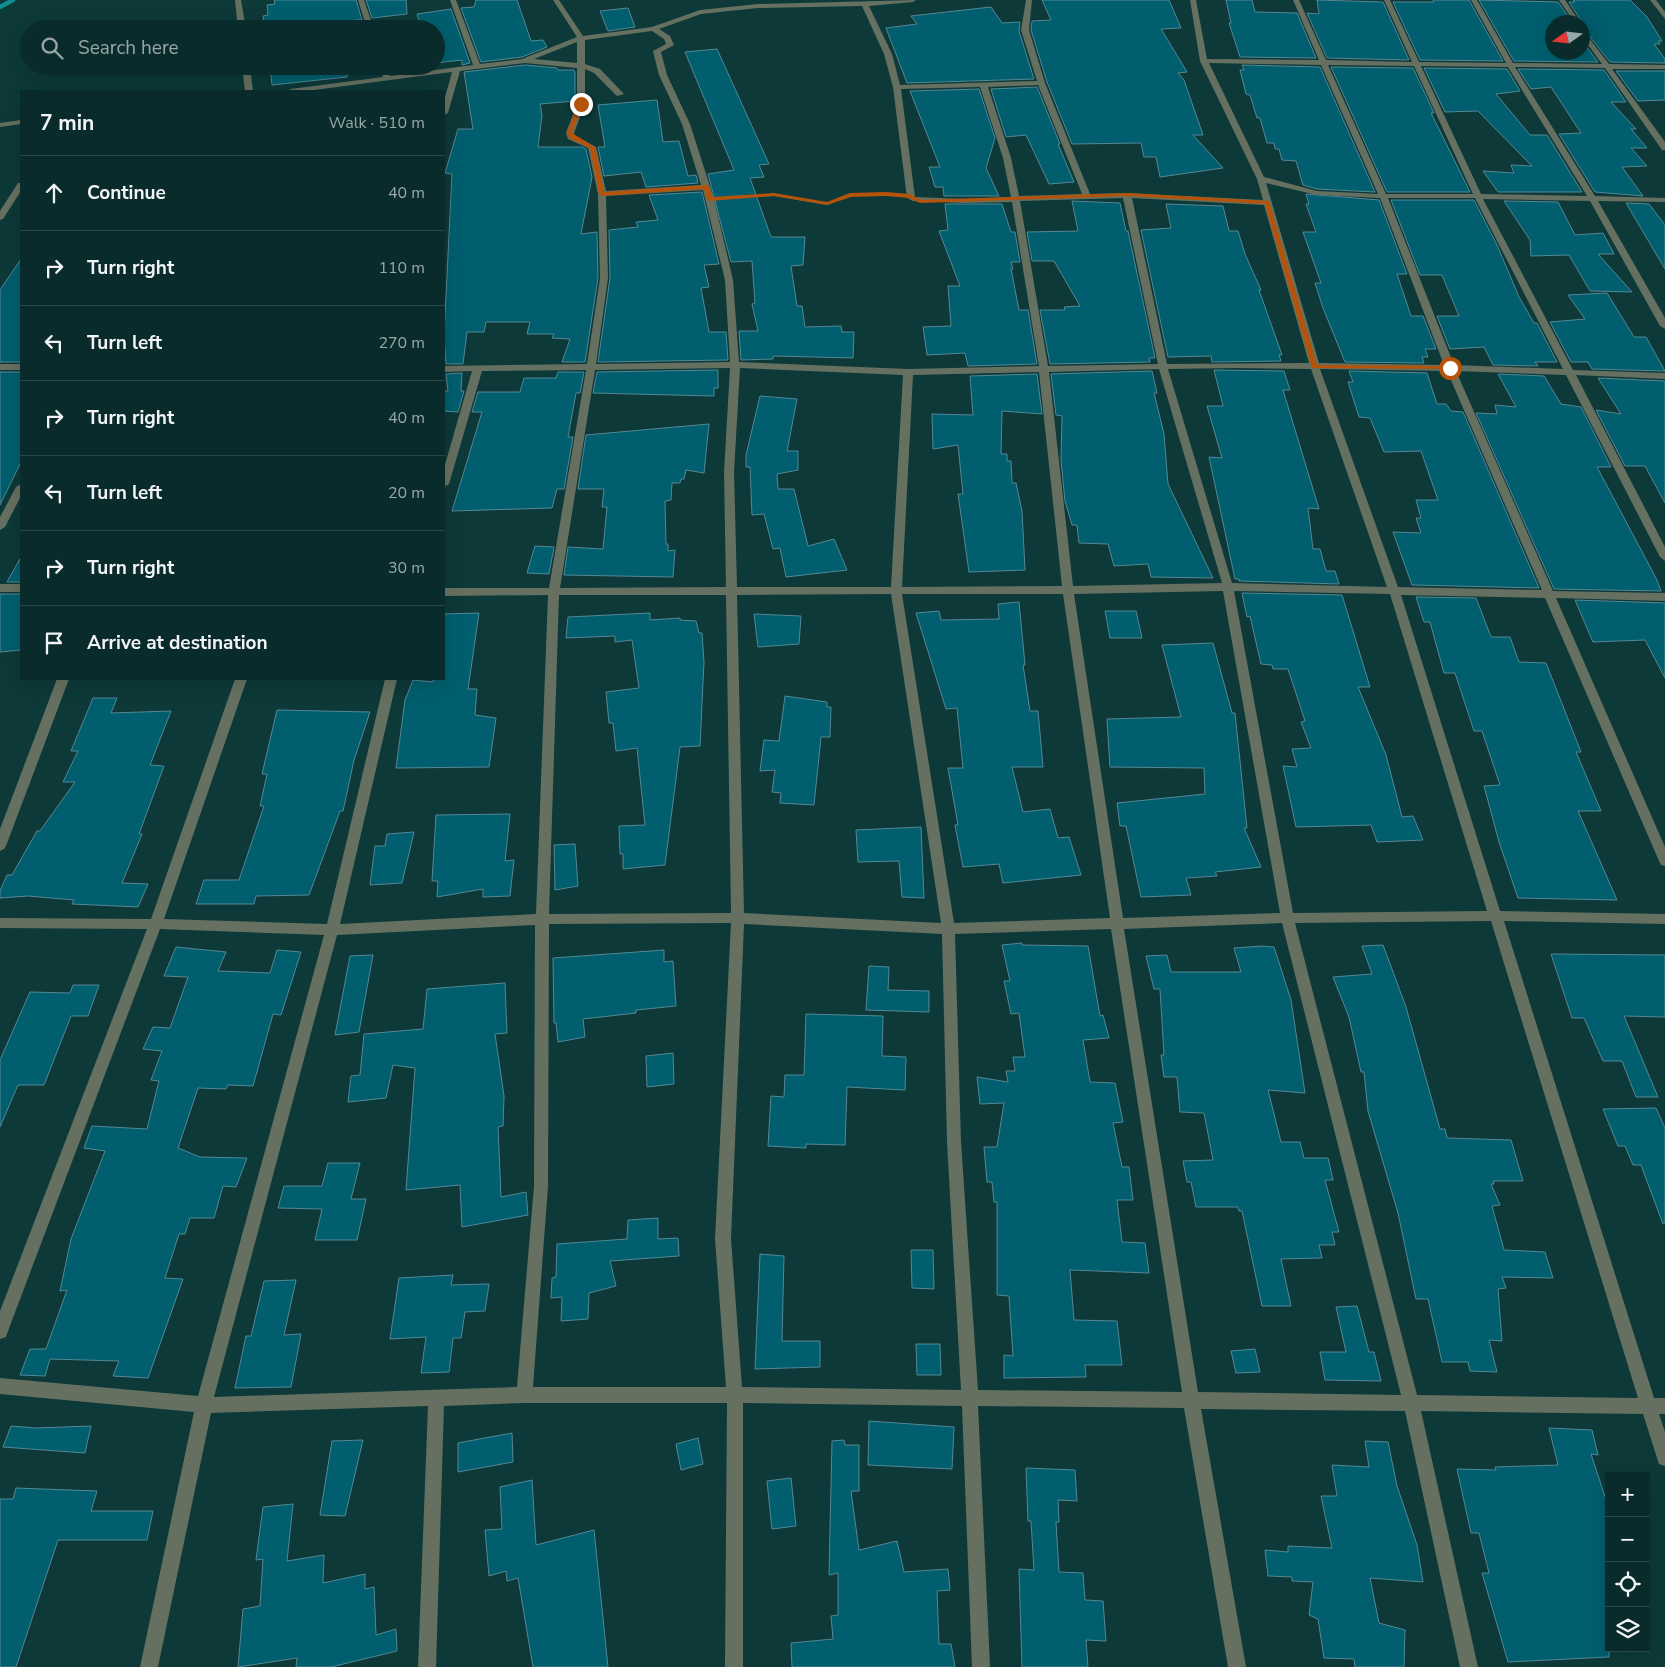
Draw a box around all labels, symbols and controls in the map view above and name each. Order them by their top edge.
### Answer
north arrow [1545,15,1590,60]
search box [20,20,445,75]
icon: search [38,34,66,62]
text: Search here [78,35,179,61]
route end [570,93,593,116]
text: 7 min [40,109,94,137]
text: Walk · 510 m [329,112,425,134]
icon: ahead [40,179,68,207]
text: Continue [87,180,166,206]
text: 40 m [388,182,425,204]
icon: right [40,254,68,282]
text: Turn right [87,255,174,281]
text: 110 m [378,257,425,279]
icon: left [40,329,68,357]
text: Turn left [87,330,162,356]
text: 270 m [378,332,425,354]
route start [1439,357,1462,380]
icon: right [40,404,68,432]
text: Turn right [87,405,174,431]
text: 40 m [388,407,425,429]
icon: left [40,479,68,507]
text: Turn left [87,480,162,506]
text: 20 m [388,482,425,504]
icon: right [40,554,68,582]
text: Turn right [87,555,174,581]
text: 30 m [388,557,425,579]
icon: arrive [40,629,68,657]
text: Arrive at destination [87,630,268,656]
map controls [1605,1472,1650,1652]
button: + [1605,1472,1650,1517]
button: − [1605,1517,1650,1562]
button: locate [1605,1562,1650,1607]
button: layers [1605,1607,1650,1652]

